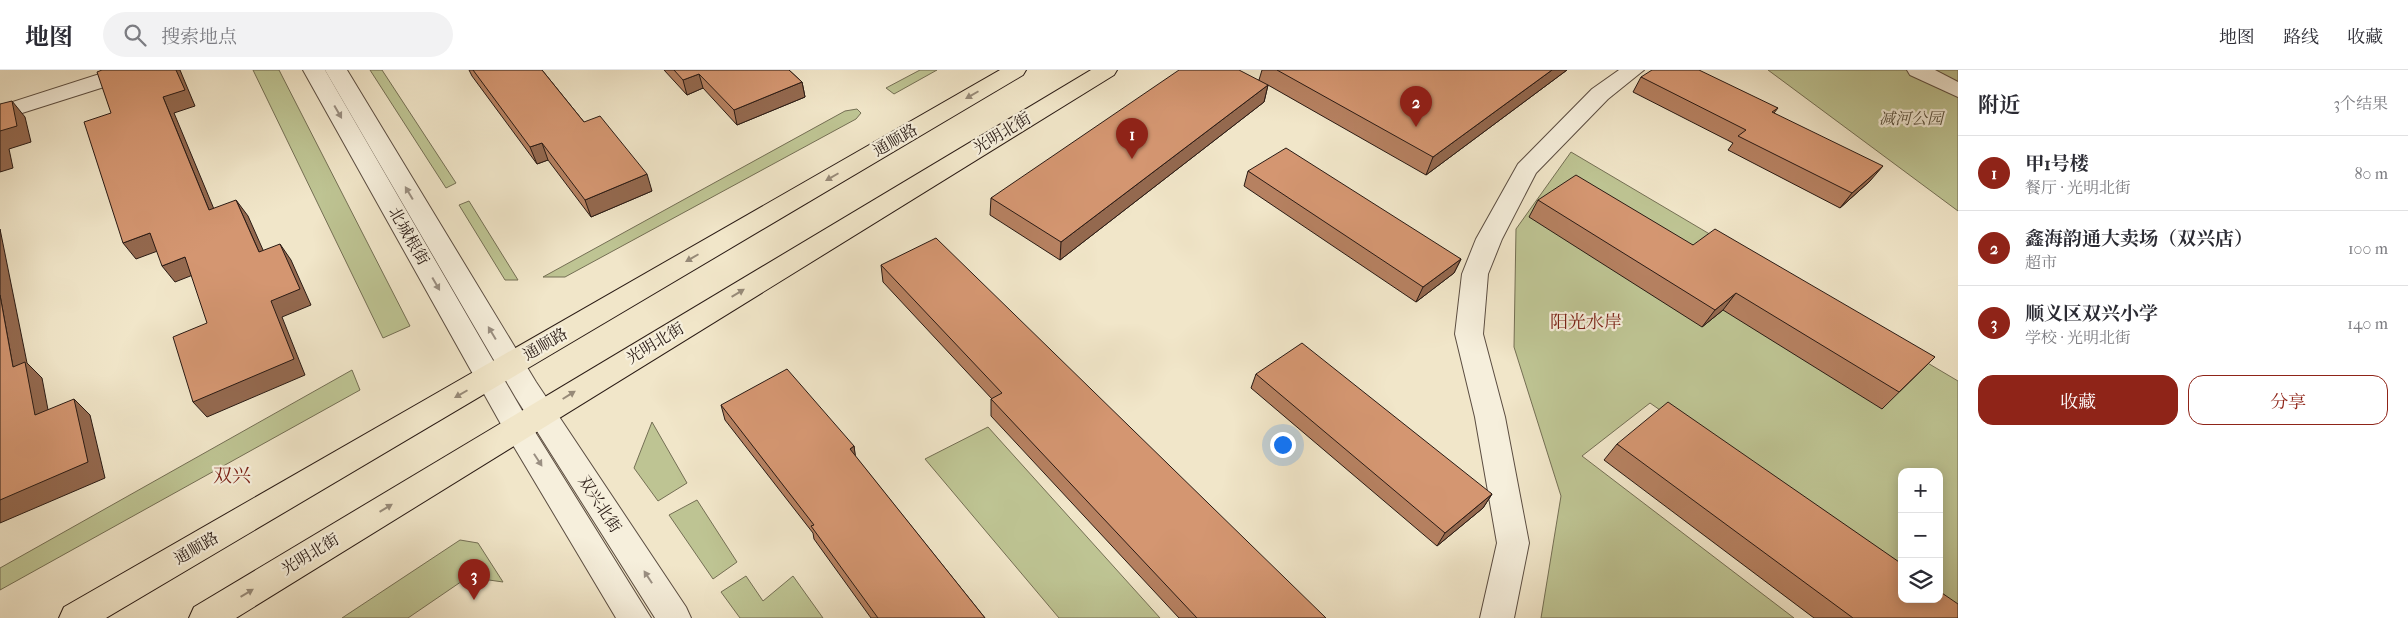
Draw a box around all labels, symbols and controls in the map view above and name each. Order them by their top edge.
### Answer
search box [103,12,453,57]
icon: search [121,21,149,49]
text: 地图 [25,23,73,51]
text: 搜索地点 [161,26,237,48]
text: 地图 [2219,27,2255,48]
text: 路线 [2283,27,2319,48]
text: 收藏 [2347,27,2383,48]
pin: 2 [1400,86,1432,127]
one-way arrow [966,90,979,99]
text: 附近 [1978,93,2020,117]
text: 3个结果 [2333,94,2388,113]
one-way arrow [334,105,342,120]
street label: 光明北街 [970,108,1034,158]
park label: 减河公园 [1879,109,1946,128]
pin: 1 [1116,118,1148,159]
street label: 通顺路 [869,120,921,160]
text: 甲1号楼 [2025,153,2089,175]
text: 1 [1991,164,1997,183]
text: 80 m [2354,164,2388,183]
one-way arrow [826,172,839,181]
text: 餐厅 · 光明北街 [2025,178,2131,197]
one-way arrow [405,187,414,200]
street label: 北城根街 [385,204,433,268]
text: 鑫海韵通大卖场（双兴店） [2025,228,2253,250]
text: 2 [1990,239,1998,258]
text: 100 m [2348,239,2388,258]
text: 超市 [2025,253,2057,272]
one-way arrow [685,254,698,263]
one-way arrow [432,277,441,290]
one-way arrow [731,288,744,298]
text: 顺义区双兴小学 [2025,303,2158,325]
district label: 阳光水岸 [1550,312,1622,333]
text: 3 [1991,314,1997,333]
text: 140 m [2347,314,2388,333]
street label: 光明北街 [623,318,687,368]
street label: 通顺路 [519,324,571,364]
one-way arrow [488,326,497,339]
text: 学校 · 光明北街 [2025,328,2131,347]
button: 收藏 [1978,375,2178,425]
button: 分享 [2188,375,2388,425]
one-way arrow [454,389,468,398]
one-way arrow [563,391,576,400]
your location [1270,432,1296,458]
one-way arrow [533,453,542,466]
district label: 双兴 [213,465,251,487]
map controls [1898,468,1943,603]
button: + [1898,468,1943,513]
street label: 双兴北街 [575,472,625,536]
one-way arrow [379,503,392,512]
button: − [1898,513,1943,558]
street label: 通顺路 [170,528,222,568]
street label: 光明北街 [278,529,342,579]
button: layers [1898,558,1943,603]
pin: 3 [458,559,490,600]
one-way arrow [643,570,652,584]
one-way arrow [241,588,254,597]

